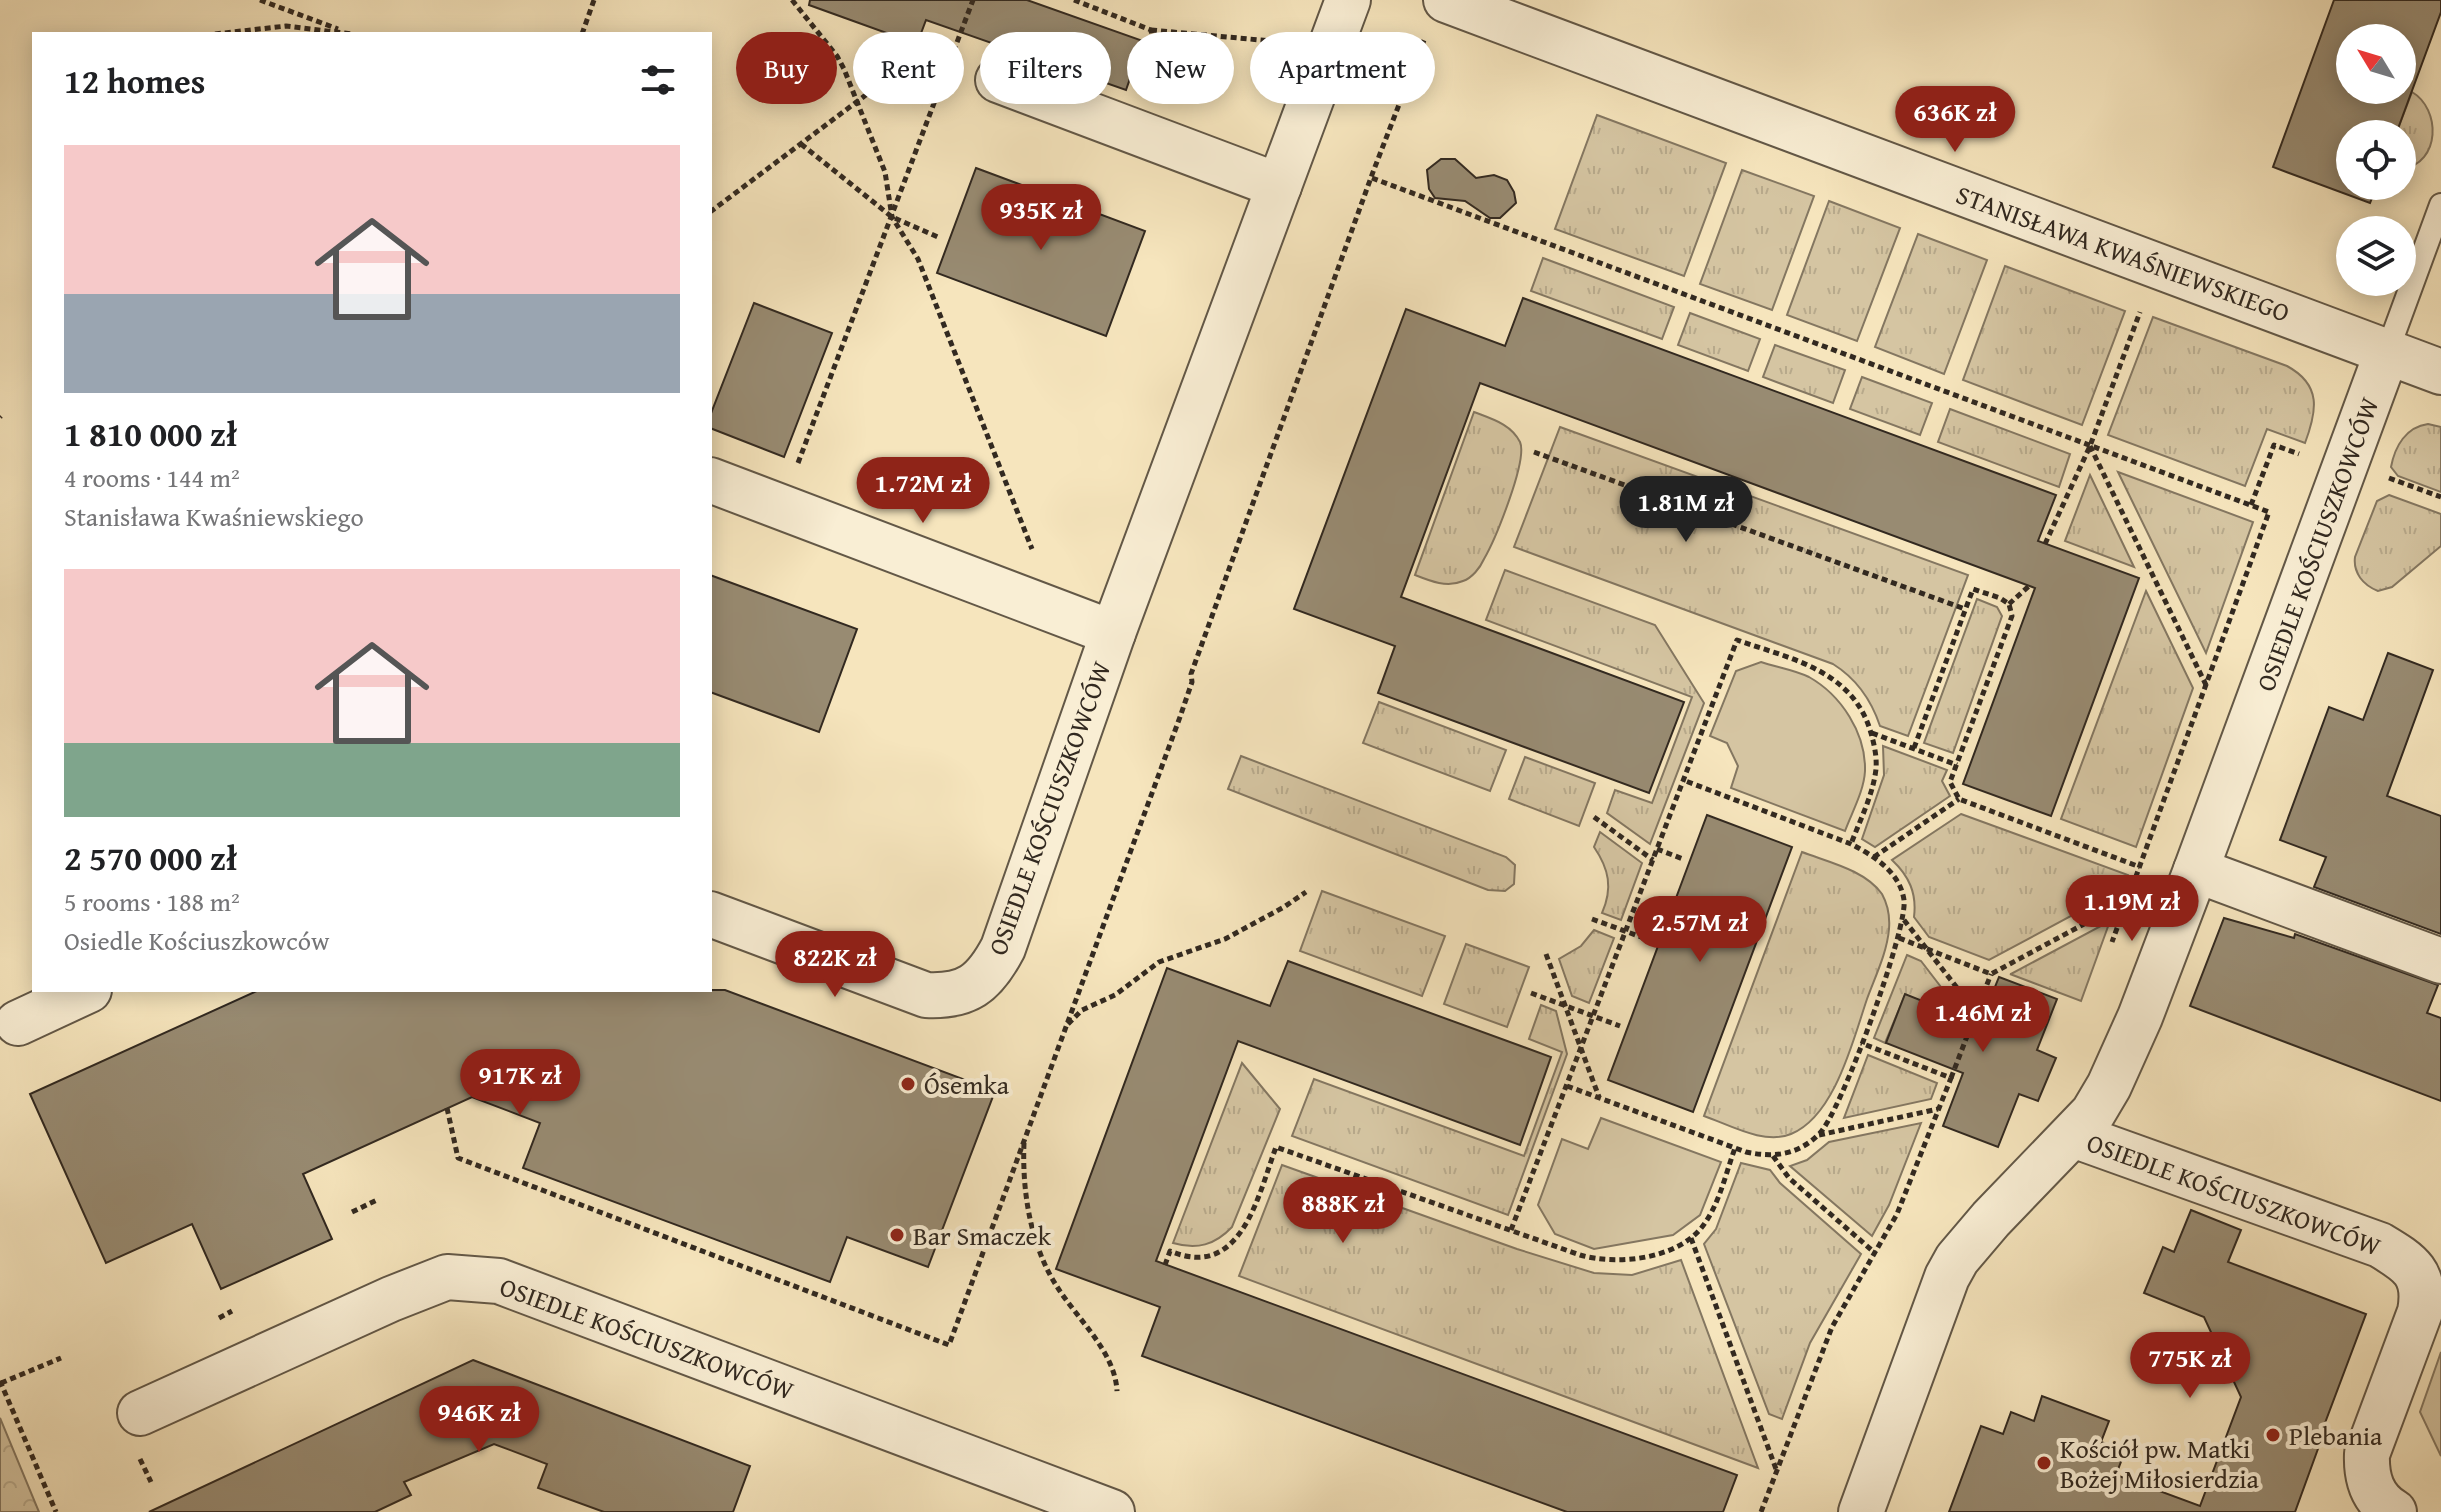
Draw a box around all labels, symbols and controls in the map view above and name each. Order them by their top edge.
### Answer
north arrow [2336,24,2416,104]
map controls [2336,24,2416,296]
chip: Buy [736,32,837,104]
chip: Rent [853,32,964,104]
chip: Filters [980,32,1111,104]
chip: New [1127,32,1234,104]
chip: Apartment [1250,32,1435,104]
text: 12 homes [64,56,205,105]
icon: filters [636,58,680,102]
pin: 636K zł [1881,86,2029,154]
text: 636K zł [1913,92,1997,131]
button: locate [2336,120,2416,200]
street label: STANISŁAWA KWAŚNIEWSKIEGO [1951,174,2295,332]
pin: 935K zł [967,184,1115,252]
text: 935K zł [999,190,1083,229]
icon: home [300,197,444,341]
button: layers [2336,216,2416,296]
street label: OSIEDLE KOŚCIUSZKOWCÓW [2246,391,2388,697]
text: 1 810 000 zł [64,409,237,458]
pin: 1.72M zł [840,457,1006,525]
text: 4 rooms · 144 m² [64,458,240,497]
text: 1.72M zł [875,463,971,502]
pin: 1.81M zł [1603,476,1769,544]
text: 1.81M zł [1638,482,1734,521]
text: Stanisława Kwaśniewskiego [64,497,364,536]
icon: home [300,621,444,765]
street label: OSIEDLE KOŚCIUSZKOWCÓW [978,655,1120,961]
text: 2 570 000 zł [64,833,237,882]
pin: 1.19M zł [2049,875,2215,943]
text: 1.19M zł [2084,881,2180,920]
text: 5 rooms · 188 m² [64,882,240,921]
pin: 2.57M zł [1617,896,1783,964]
text: 2.57M zł [1652,902,1748,941]
text: Osiedle Kościuszkowców [64,921,330,960]
pin: 822K zł [761,931,909,999]
text: 822K zł [793,937,877,976]
pin: 1.46M zł [1900,986,2066,1054]
text: 1.46M zł [1935,992,2031,1031]
pin: 917K zł [446,1049,594,1117]
text: 917K zł [478,1055,562,1094]
place label: Ósemka [924,1065,1010,1104]
marker: Ósemka [899,1075,917,1093]
street label: OSIEDLE KOŚCIUSZKOWCÓW [2081,1123,2387,1265]
pin: 888K zł [1269,1177,1417,1245]
text: 888K zł [1301,1183,1385,1222]
place label: Bar Smaczek [913,1216,1052,1255]
marker: Bar Smaczek [888,1226,906,1244]
street label: OSIEDLE KOŚCIUSZKOWCÓW [494,1267,800,1409]
pin: 775K zł [2116,1332,2264,1400]
text: 775K zł [2148,1338,2232,1377]
pin: 946K zł [405,1386,553,1454]
text: 946K zł [437,1392,521,1431]
place label: Plebania [2289,1416,2383,1455]
marker: Plebania [2264,1426,2282,1444]
place label: Kościół pw. Matki Bożej Miłosierdzia [2060,1429,2260,1498]
marker: Kościół pw. Matki Bożej Miłosierdzia [2035,1454,2053,1472]

